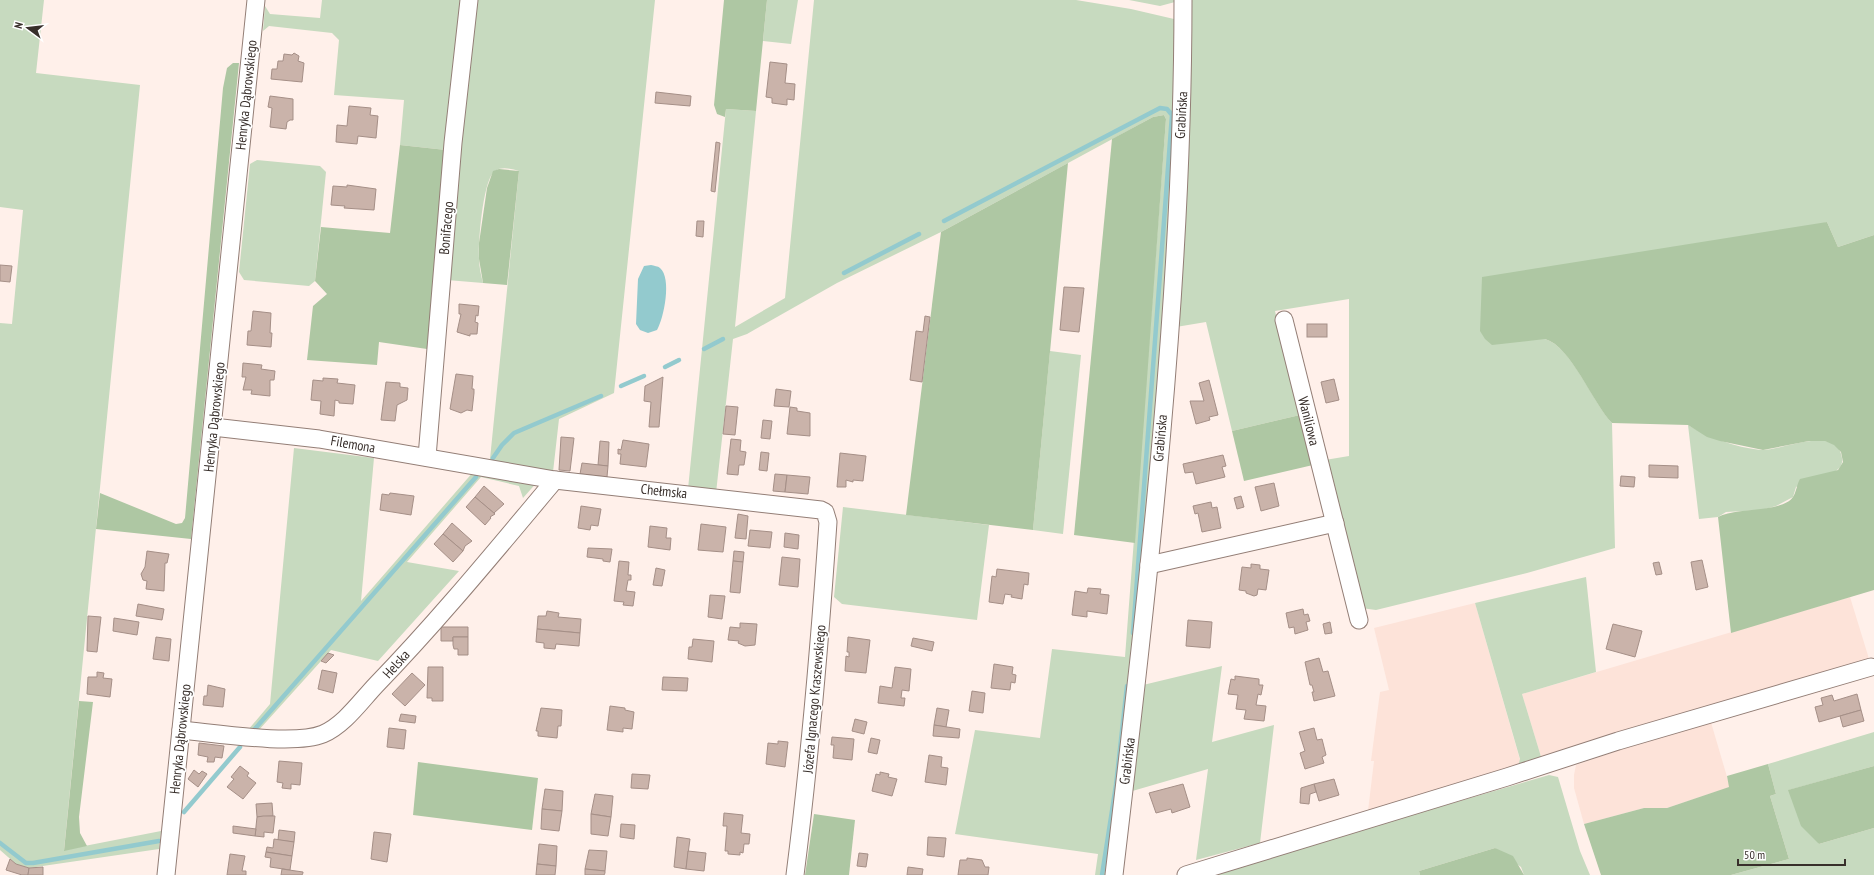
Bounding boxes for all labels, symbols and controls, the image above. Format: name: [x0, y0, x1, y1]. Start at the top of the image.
north arrow: [8, 8, 48, 48]
text: N: [11, 21, 26, 30]
street label: Henryka Dąbrowskiego: [231, 39, 261, 151]
street label: Grabińska: [1171, 91, 1191, 139]
street label: Bonifacego: [435, 201, 457, 255]
street label: Henryka Dąbrowskiego: [199, 361, 229, 473]
street label: Waniliowa: [1294, 395, 1324, 447]
street label: Grabińska: [1149, 414, 1171, 462]
street label: Filemona: [329, 431, 377, 457]
street label: Chełmska: [640, 480, 688, 502]
street label: Józefa Ignacego Kraszewskiego: [798, 624, 829, 775]
street label: Helska: [379, 646, 413, 682]
street label: Henryka Dąbrowskiego: [165, 683, 195, 795]
street label: Grabińska: [1115, 736, 1139, 786]
scale bar: [1738, 841, 1845, 867]
text: 50 m: [1744, 847, 1765, 862]

